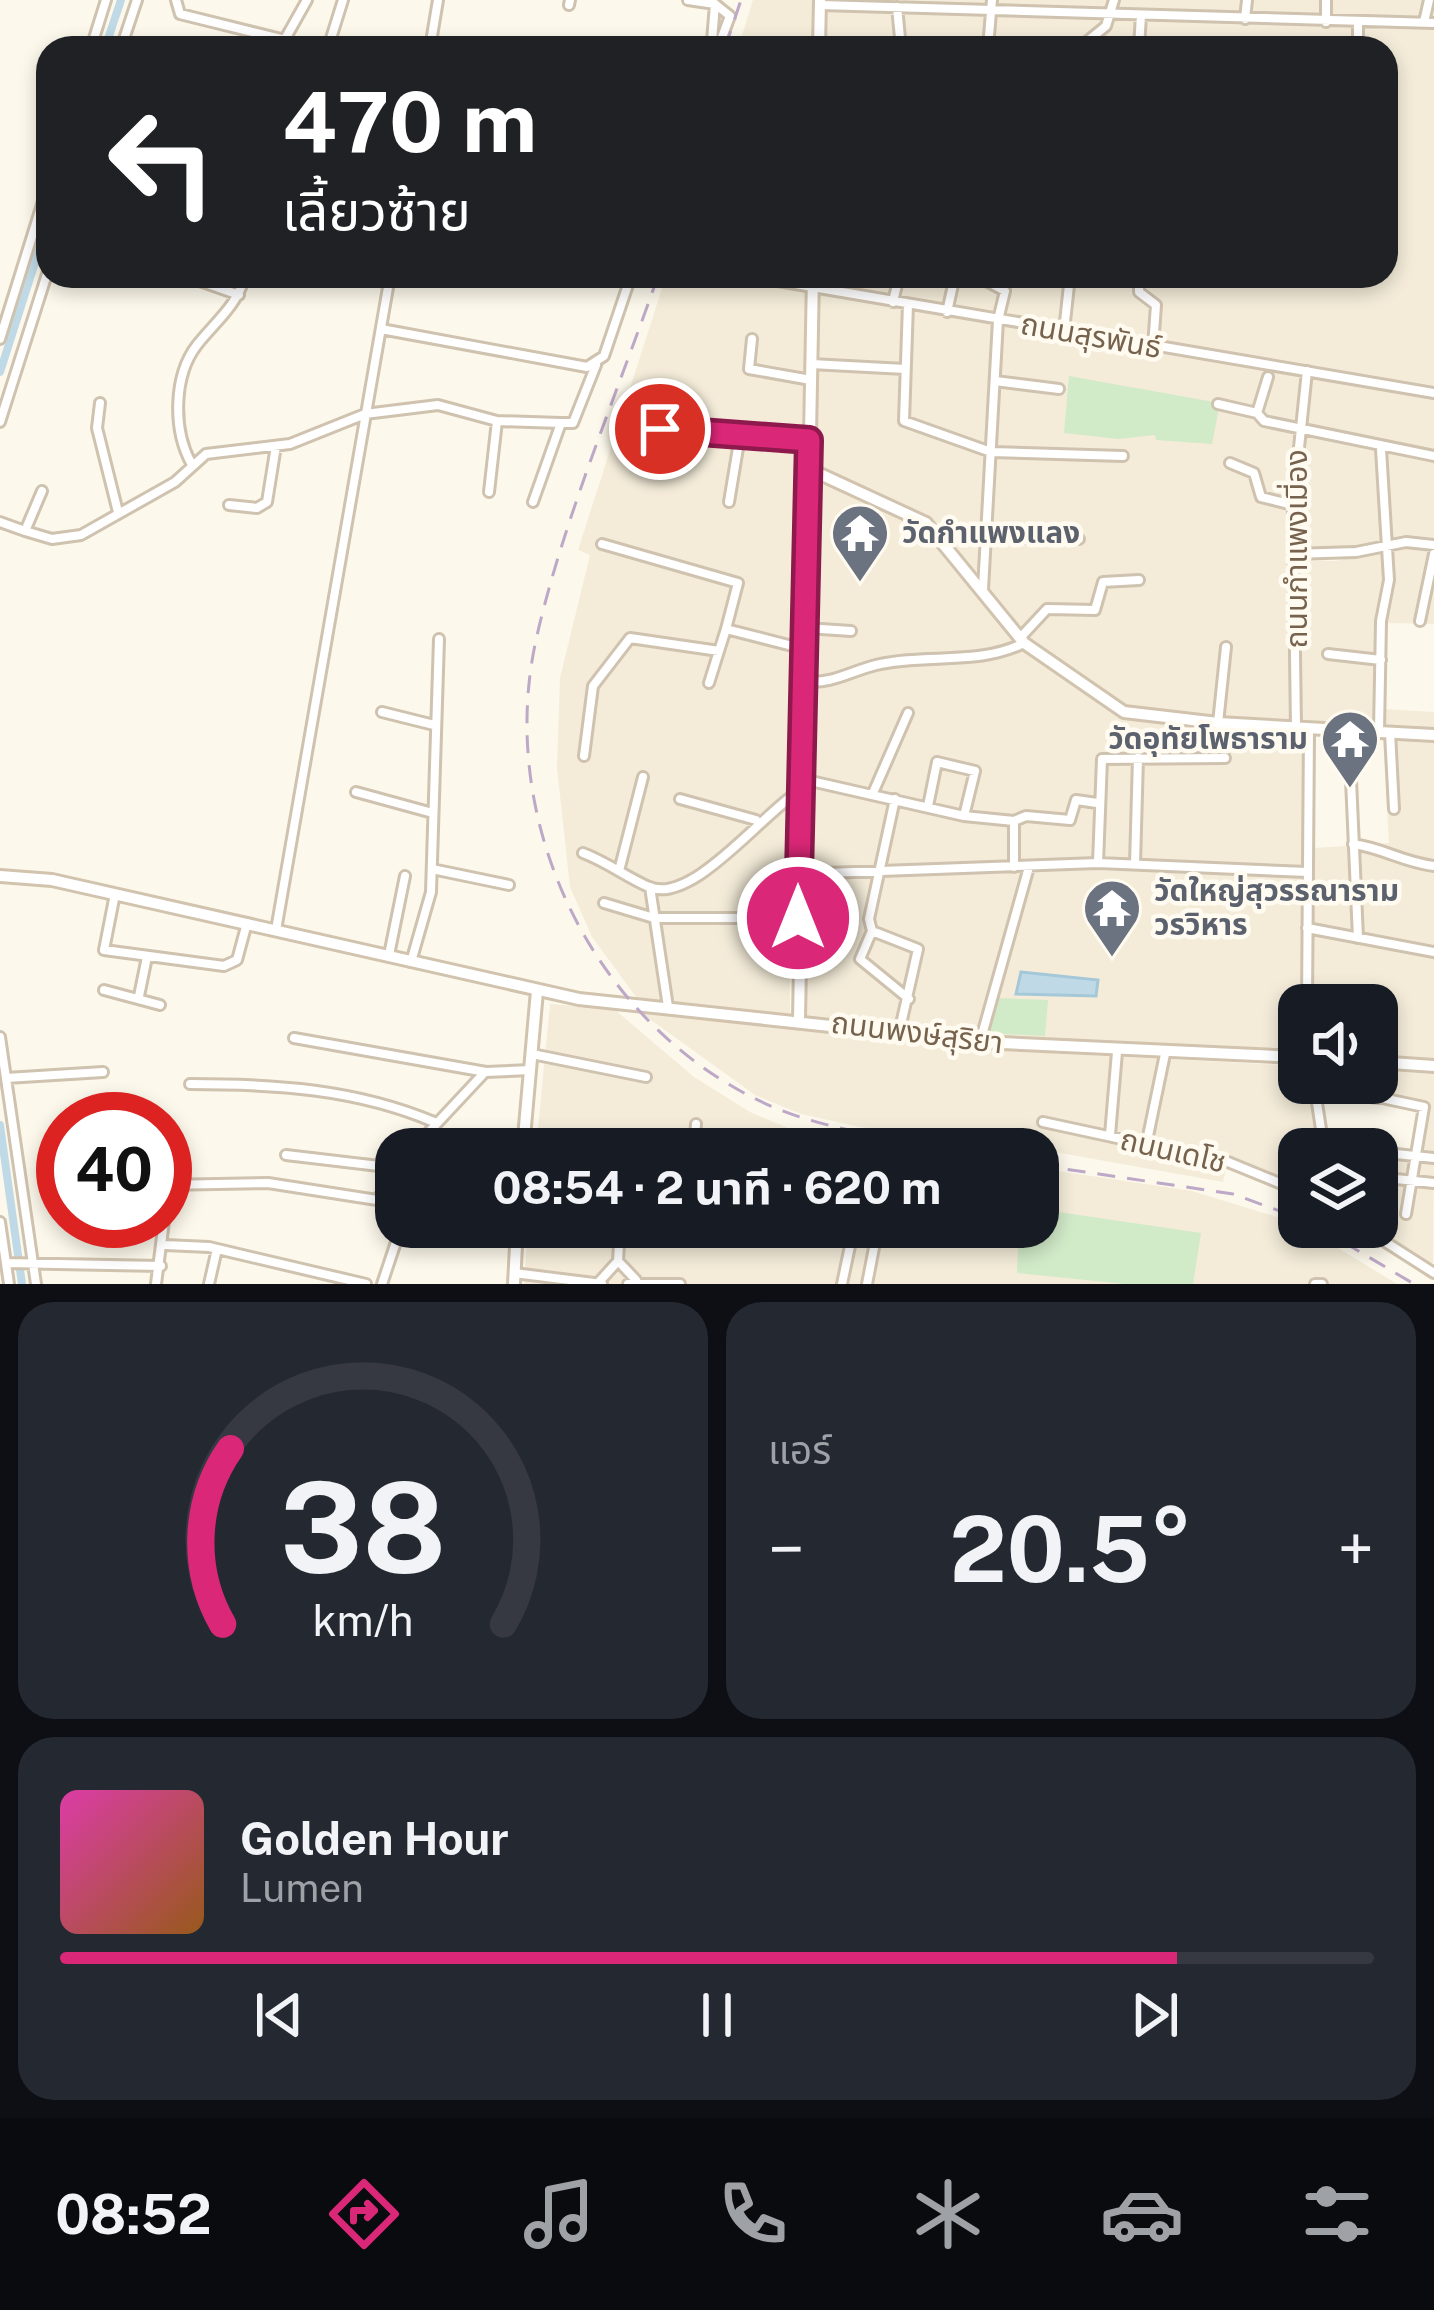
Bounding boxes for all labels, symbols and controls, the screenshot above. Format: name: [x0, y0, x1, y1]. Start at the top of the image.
text: 470 m: [282, 72, 537, 171]
icon: left: [84, 84, 240, 240]
text: เลี้ยวซ้าย: [282, 179, 471, 242]
street label: ถนนสุรพันธ์: [1018, 305, 1165, 366]
pin: [609, 378, 711, 480]
icon: arrive: [627, 396, 693, 462]
street label: ถนนกำแพงเมี่อง: [1276, 449, 1314, 649]
temple icon: วัดกำแพงแลง: [829, 502, 891, 584]
place label: วัดกำแพงแลง: [902, 514, 1080, 550]
temple icon: วัดอุทัยโพธาราม: [1319, 708, 1381, 790]
place label: วัดอุทัยโพธาราม: [1108, 720, 1308, 757]
position arrow: [735, 855, 861, 981]
place label: วัดใหญ่สุวรรณาราม วรวิหาร: [1154, 872, 1399, 942]
temple icon: วัดใหญ่สุวรรณาราม วรวิหาร: [1081, 877, 1143, 959]
map controls: [1278, 984, 1398, 1248]
button: sound: [1278, 984, 1398, 1104]
street label: ถนนพงษ์สุริยา: [829, 1004, 1005, 1061]
speed limit sign: 40: [36, 1092, 192, 1248]
street label: ถนนเดโช: [1117, 1120, 1230, 1180]
button: layers: [1278, 1128, 1398, 1248]
text: 08:54 · 2 นาที · 620 m: [493, 1161, 941, 1214]
text: แอร์: [768, 1427, 831, 1473]
text: 38: [280, 1454, 446, 1601]
text: 20.5°: [950, 1496, 1192, 1602]
text: −: [768, 1510, 805, 1588]
text: +: [1337, 1510, 1374, 1588]
text: km/h: [313, 1594, 413, 1645]
text: Golden Hour: [240, 1812, 509, 1865]
text: Lumen: [240, 1865, 364, 1911]
icon: previous: [246, 1982, 312, 2048]
icon: pause: [684, 1982, 750, 2048]
icon: next: [1122, 1982, 1188, 2048]
icon: directions: [322, 2172, 406, 2256]
icon: music: [517, 2172, 601, 2256]
icon: phone: [711, 2172, 795, 2256]
icon: climate: [906, 2172, 990, 2256]
icon: car: [1100, 2172, 1184, 2256]
icon: filters: [1295, 2172, 1379, 2256]
text: 08:52: [55, 2183, 211, 2246]

